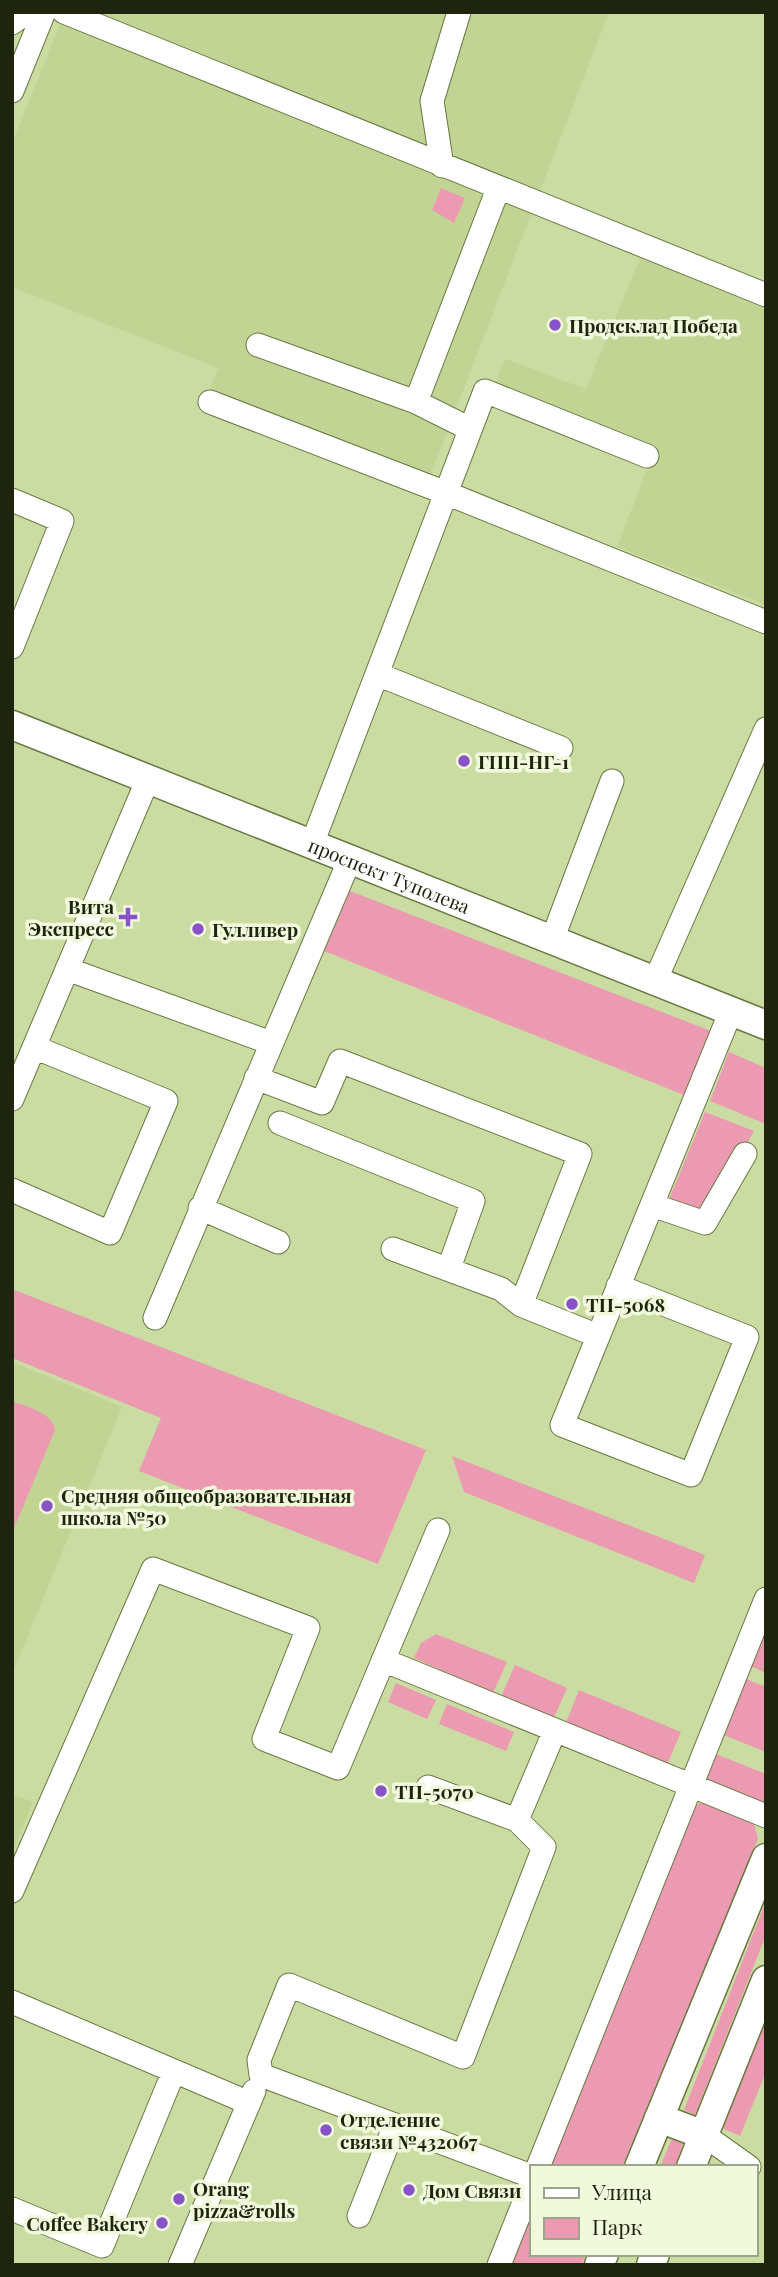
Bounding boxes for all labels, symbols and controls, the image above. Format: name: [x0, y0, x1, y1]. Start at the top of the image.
place label: Продсклад Победа: [569, 312, 738, 338]
marker: Продсклад Победа: [547, 317, 563, 333]
place label: ГПП-НГ-1: [478, 748, 569, 774]
marker: ГПП-НГ-1: [456, 753, 472, 769]
street label: проспект Туполева: [305, 831, 474, 919]
place label: Вита Экспресс: [28, 893, 114, 941]
marker: Вита Экспресс: [120, 909, 136, 925]
place label: Гулливер: [212, 916, 298, 942]
marker: Гулливер: [190, 921, 206, 937]
place label: ТП-5068: [586, 1291, 665, 1317]
marker: ТП-5068: [564, 1296, 580, 1312]
place label: Средняя общеобразовательная школа №50: [61, 1482, 352, 1530]
marker: Средняя общеобразовательная школа №50: [39, 1498, 55, 1514]
place label: ТП-5070: [395, 1778, 474, 1804]
marker: ТП-5070: [373, 1783, 389, 1799]
place label: Отделение связи №432067: [340, 2106, 478, 2154]
marker: Отделение связи №432067: [318, 2122, 334, 2138]
legend: [530, 2165, 757, 2256]
place label: Orang pizza&rolls: [193, 2175, 295, 2223]
place label: Дом Связи: [423, 2177, 521, 2203]
text: Улица: [591, 2177, 653, 2205]
marker: Дом Связи: [401, 2182, 417, 2198]
marker: Orang pizza&rolls: [171, 2191, 187, 2207]
place label: Coffee Bakery: [26, 2210, 148, 2236]
text: Парк: [592, 2212, 642, 2240]
marker: Coffee Bakery: [154, 2215, 170, 2231]

